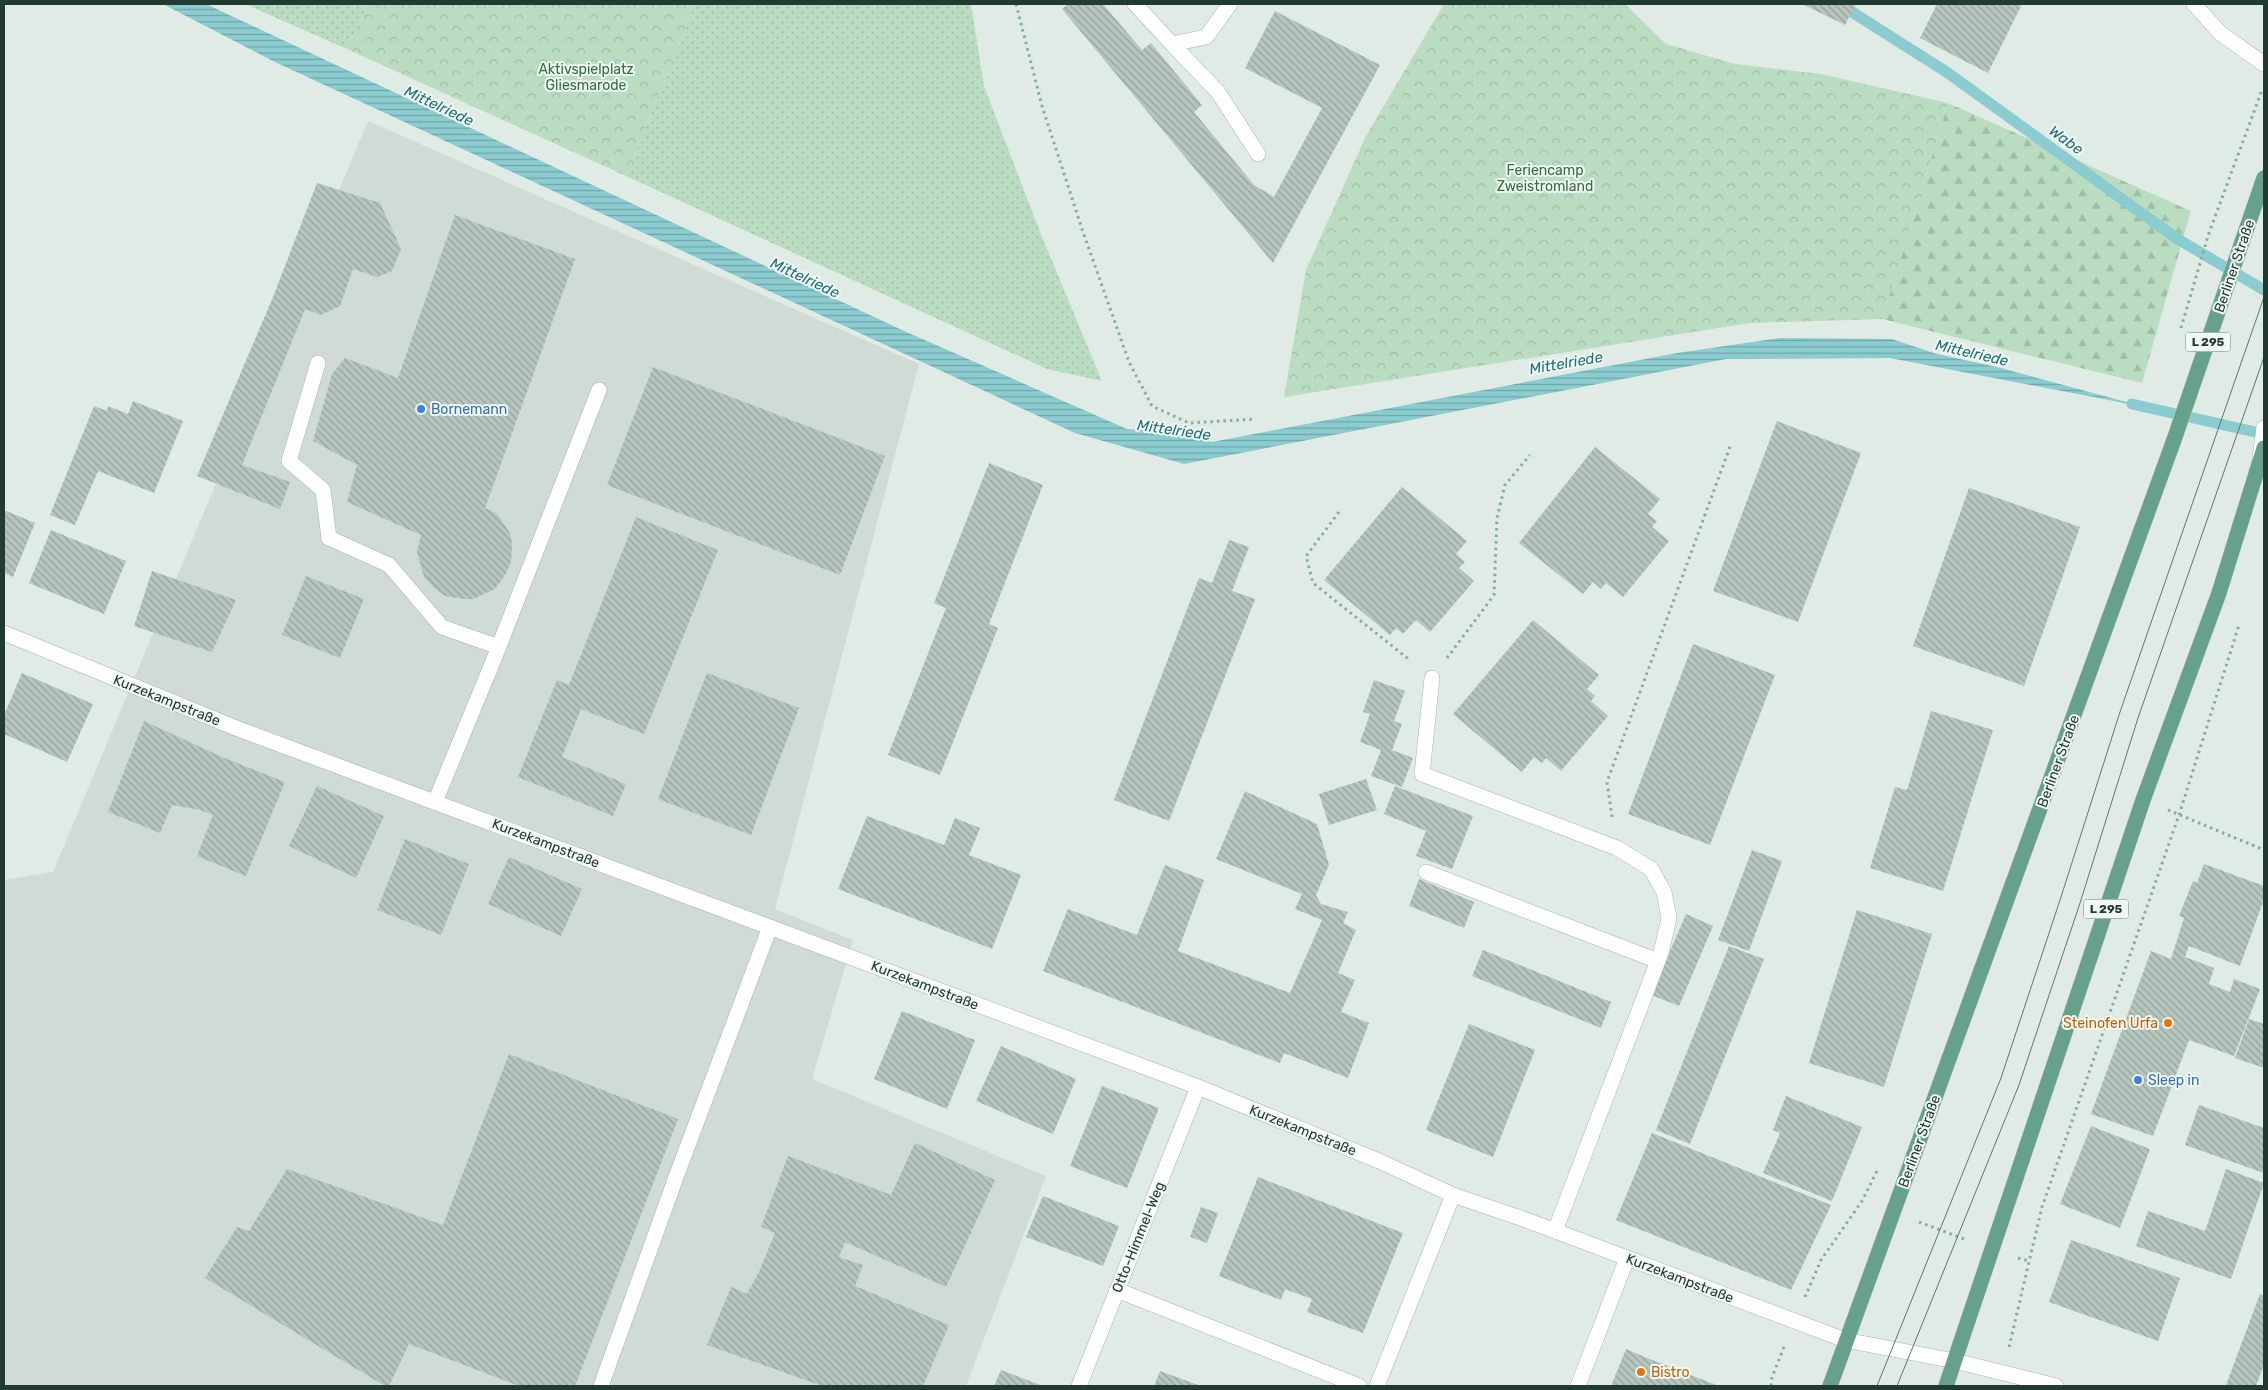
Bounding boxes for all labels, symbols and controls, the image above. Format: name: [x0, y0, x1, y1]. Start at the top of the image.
park label: Aktivspielplatz Gliesmarode: [538, 61, 634, 94]
water label: Mittelriede: [402, 82, 477, 130]
water label: Wabe: [2045, 122, 2087, 159]
park label: Feriencamp Zweistromland: [1497, 162, 1593, 195]
street label: Berliner Straße: [2211, 217, 2258, 315]
water label: Mittelriede: [768, 254, 843, 302]
road number: L 295: [2186, 332, 2230, 352]
water label: Mittelriede: [1934, 336, 2011, 370]
water label: Mittelriede: [1528, 348, 1605, 378]
place label: Bornemann: [431, 401, 507, 418]
marker: Bornemann: [415, 403, 427, 415]
water label: Mittelriede: [1136, 416, 1213, 444]
street label: Kurzekampstraße: [111, 671, 223, 730]
street label: Berliner Straße: [2034, 712, 2083, 810]
street label: Kurzekampstraße: [490, 815, 602, 872]
road number: L 295: [2084, 900, 2128, 919]
street label: Kurzekampstraße: [869, 957, 981, 1014]
place label: Steinofen Urfa: [2063, 1015, 2158, 1032]
marker: Steinofen Urfa: [2162, 1017, 2174, 1029]
place label: Sleep in: [2148, 1072, 2199, 1089]
marker: Sleep in: [2132, 1074, 2144, 1086]
street label: Berliner Straße: [1895, 1092, 1944, 1190]
street label: Kurzekampstraße: [1247, 1101, 1359, 1160]
street label: Otto-Himmel-Weg: [1108, 1179, 1168, 1295]
street label: Kurzekampstraße: [1624, 1250, 1736, 1307]
place label: Bistro: [1651, 1364, 1690, 1381]
marker: Bistro: [1635, 1366, 1647, 1378]

